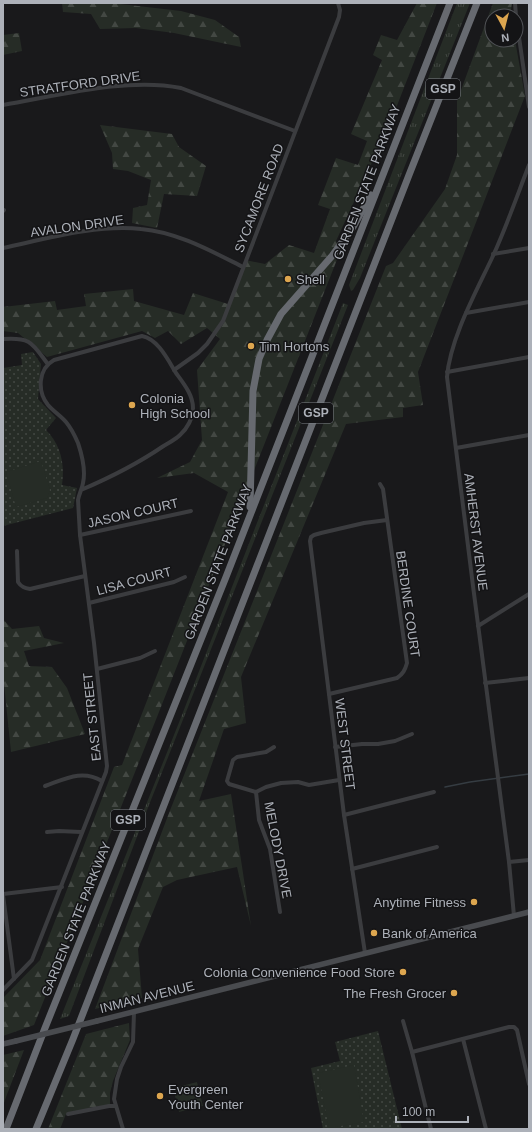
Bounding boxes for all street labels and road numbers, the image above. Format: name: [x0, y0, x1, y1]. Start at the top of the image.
street label: STRATFORD DRIVE: [19, 68, 142, 100]
road number: GSP: [426, 79, 460, 99]
street label: GARDEN STATE PARKWAY: [330, 102, 404, 262]
street label: SYCAMORE ROAD: [231, 141, 287, 255]
street label: AVALON DRIVE: [29, 212, 125, 240]
road number: GSP: [299, 403, 333, 423]
street label: AMHERST AVENUE: [461, 472, 491, 592]
street label: GARDEN STATE PARKWAY: [181, 482, 255, 642]
street label: JASON COURT: [86, 495, 180, 531]
street label: BERDINE COURT: [393, 550, 423, 658]
street label: LISA COURT: [95, 564, 173, 598]
street label: EAST STREET: [80, 672, 104, 762]
street label: WEST STREET: [332, 697, 358, 791]
street label: MELODY DRIVE: [261, 800, 295, 900]
road number: GSP: [111, 810, 145, 830]
street label: GARDEN STATE PARKWAY: [38, 839, 114, 998]
street label: INMAN AVENUE: [98, 978, 196, 1016]

